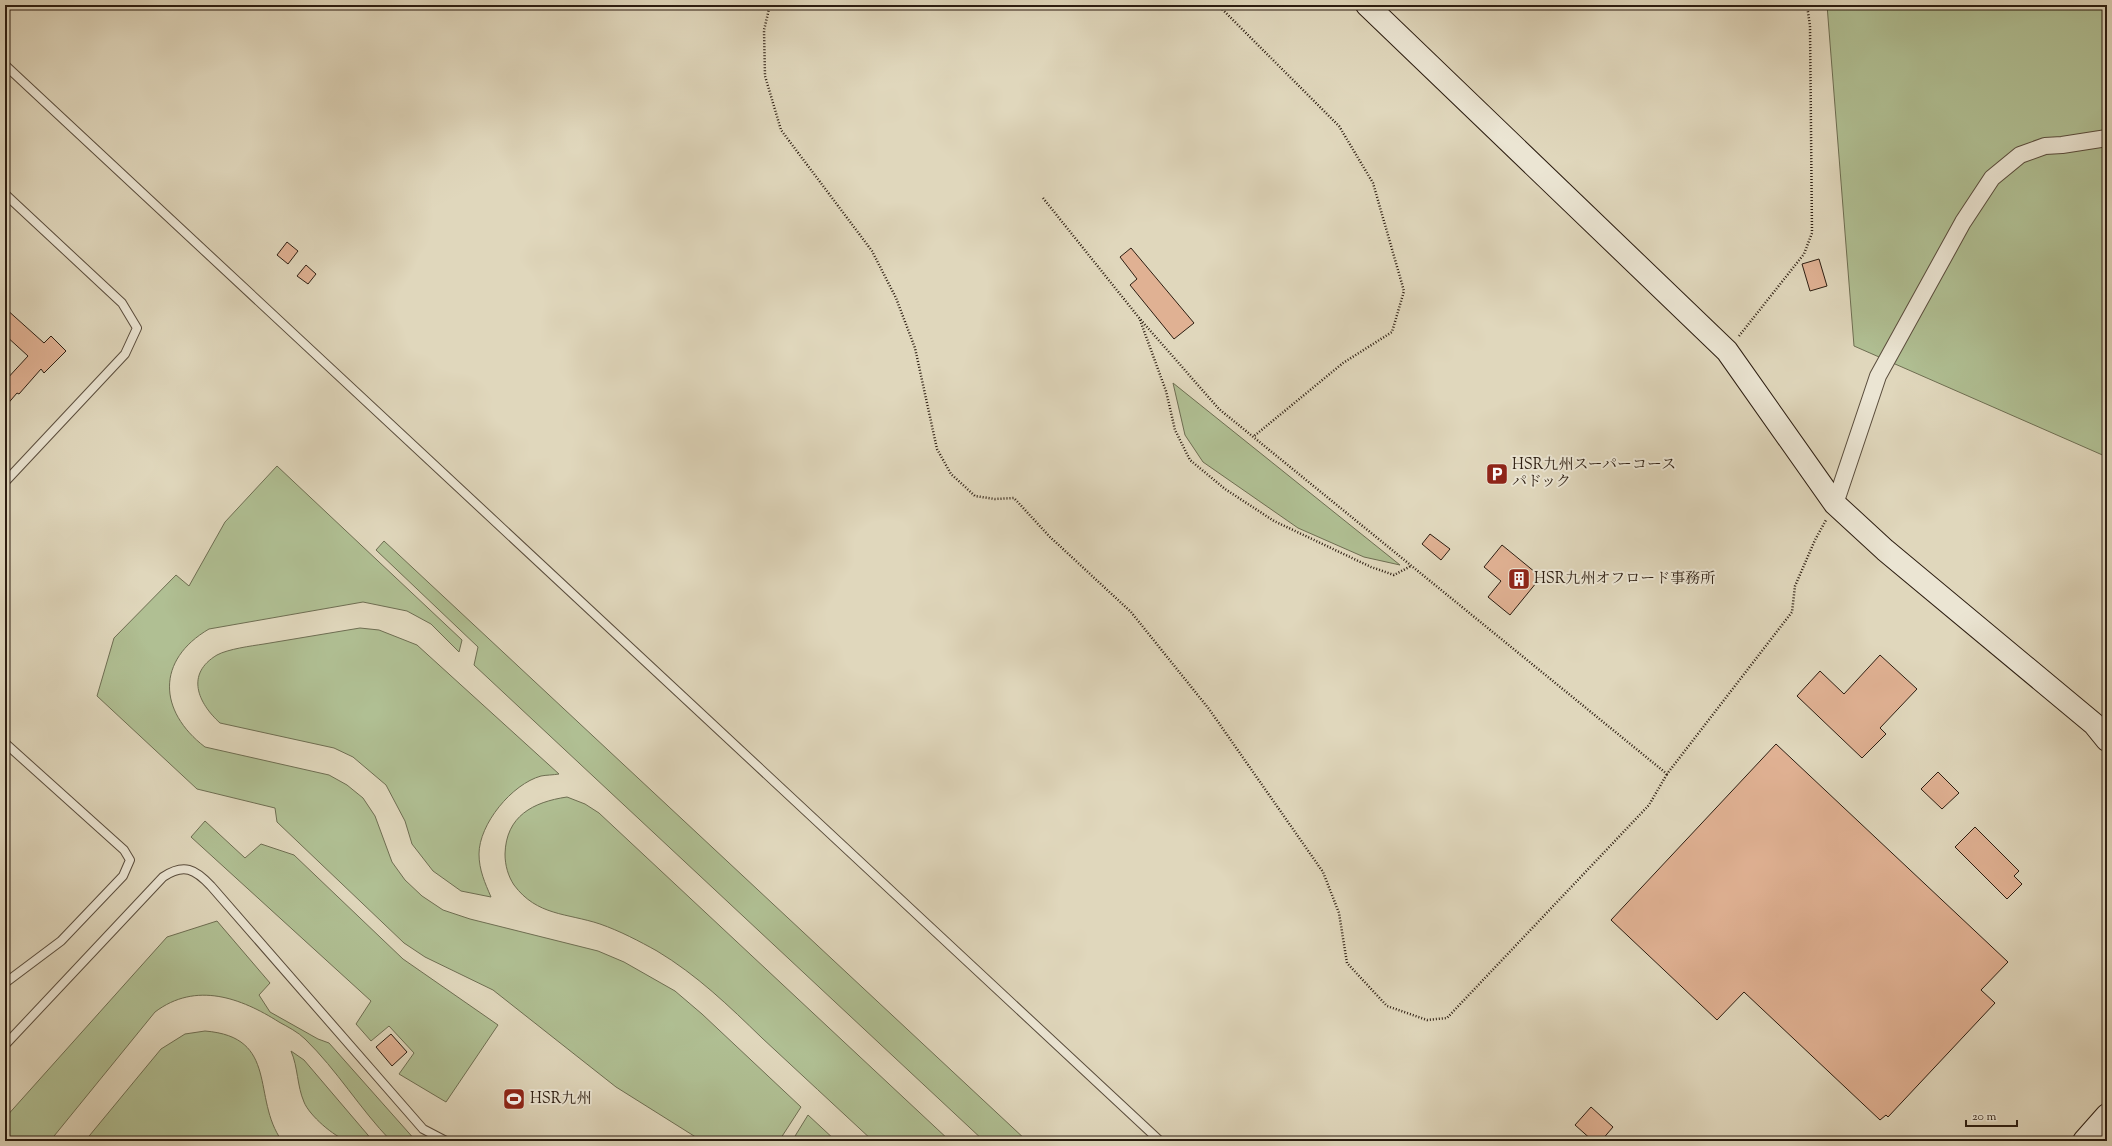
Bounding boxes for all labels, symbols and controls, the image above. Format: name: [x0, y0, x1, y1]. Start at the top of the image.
place label: HSR九州スーパーコース パドック: [1512, 455, 1676, 493]
parking icon: HSR九州スーパーコース パドック: [1484, 461, 1510, 487]
building icon: HSR九州オフロード事務所: [1506, 566, 1532, 592]
place label: HSR九州オフロード事務所: [1534, 569, 1715, 590]
sports icon: HSR九州: [501, 1086, 527, 1112]
place label: HSR九州: [530, 1089, 592, 1110]
scale bar: [1966, 1102, 2017, 1128]
text: 20 m: [1972, 1108, 1997, 1126]

